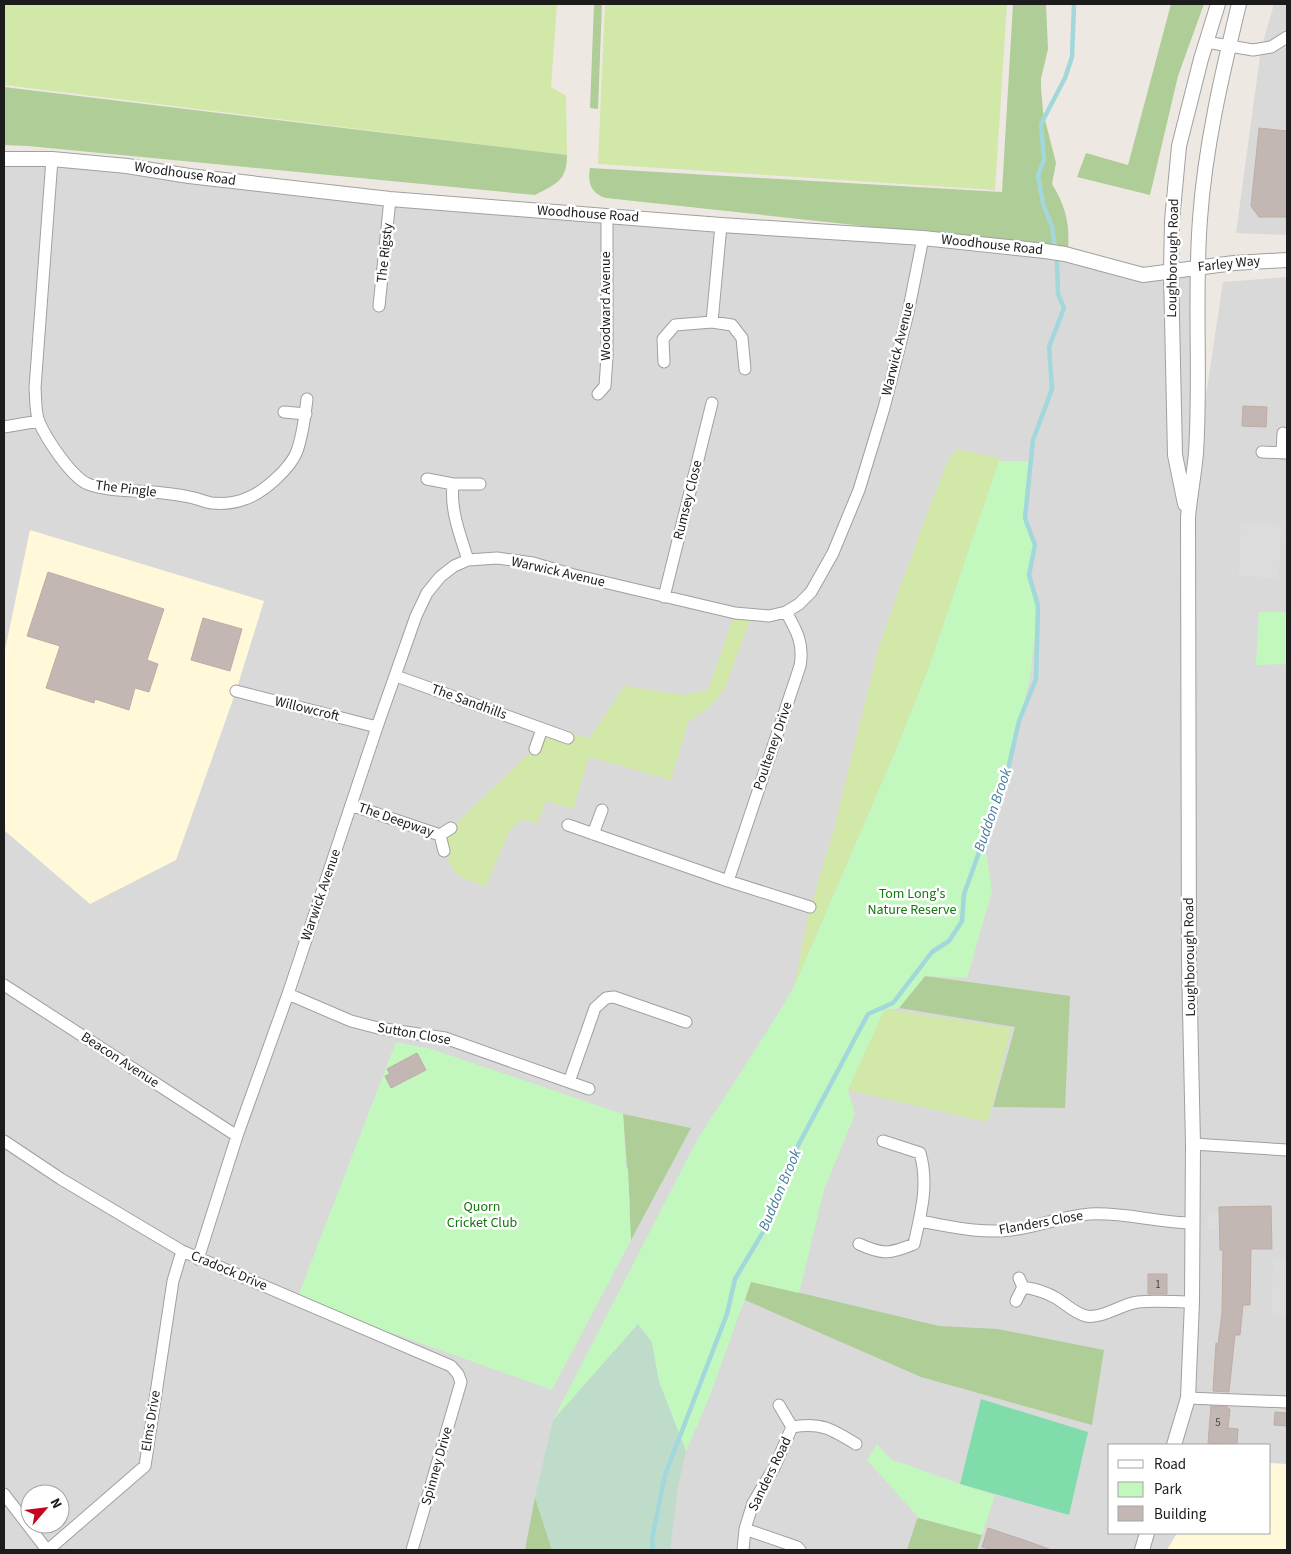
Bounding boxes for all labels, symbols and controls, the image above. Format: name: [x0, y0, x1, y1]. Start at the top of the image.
street label: Woodhouse Road: [133, 157, 237, 191]
street label: Loughborough Road: [1162, 198, 1184, 318]
street label: Woodhouse Road: [536, 200, 640, 228]
street label: The Rigsty: [372, 222, 398, 284]
street label: Woodhouse Road: [940, 230, 1044, 260]
street label: Woodward Avenue: [596, 251, 616, 361]
street label: Farley Way: [1197, 251, 1262, 277]
street label: Warwick Avenue: [877, 300, 919, 398]
street label: Rumsey Close: [668, 458, 708, 542]
street label: The Pingle: [94, 475, 158, 503]
street label: Warwick Avenue: [509, 551, 607, 593]
street label: The Sandhills: [429, 679, 510, 725]
street label: Willowcroft: [273, 691, 342, 727]
street label: Poulteney Drive: [749, 699, 797, 793]
water label: Buddon Brook: [969, 765, 1017, 855]
street label: The Deepway: [356, 798, 437, 842]
street label: Warwick Avenue: [296, 846, 346, 944]
park label: Tom Long's Nature Reserve: [868, 884, 957, 920]
street label: Loughborough Road: [1179, 897, 1201, 1017]
street label: Sutton Close: [376, 1018, 452, 1050]
street label: Beacon Avenue: [77, 1027, 163, 1093]
water label: Buddon Brook: [753, 1145, 807, 1234]
park label: Quorn Cricket Club: [447, 1197, 518, 1233]
street label: Flanders Close: [997, 1206, 1085, 1240]
street label: Cradock Drive: [188, 1246, 270, 1296]
house number: 1: [1155, 1277, 1161, 1292]
street label: Elms Drive: [136, 1389, 166, 1453]
house number: 5: [1215, 1415, 1221, 1430]
street label: Spinney Drive: [416, 1424, 458, 1508]
street label: Sanders Road: [743, 1433, 797, 1515]
legend: [1108, 1444, 1271, 1534]
text: Road: [1154, 1454, 1186, 1475]
text: Park: [1154, 1479, 1183, 1500]
north arrow: [20, 1484, 70, 1534]
text: N: [45, 1495, 67, 1512]
text: Building: [1154, 1504, 1207, 1525]

